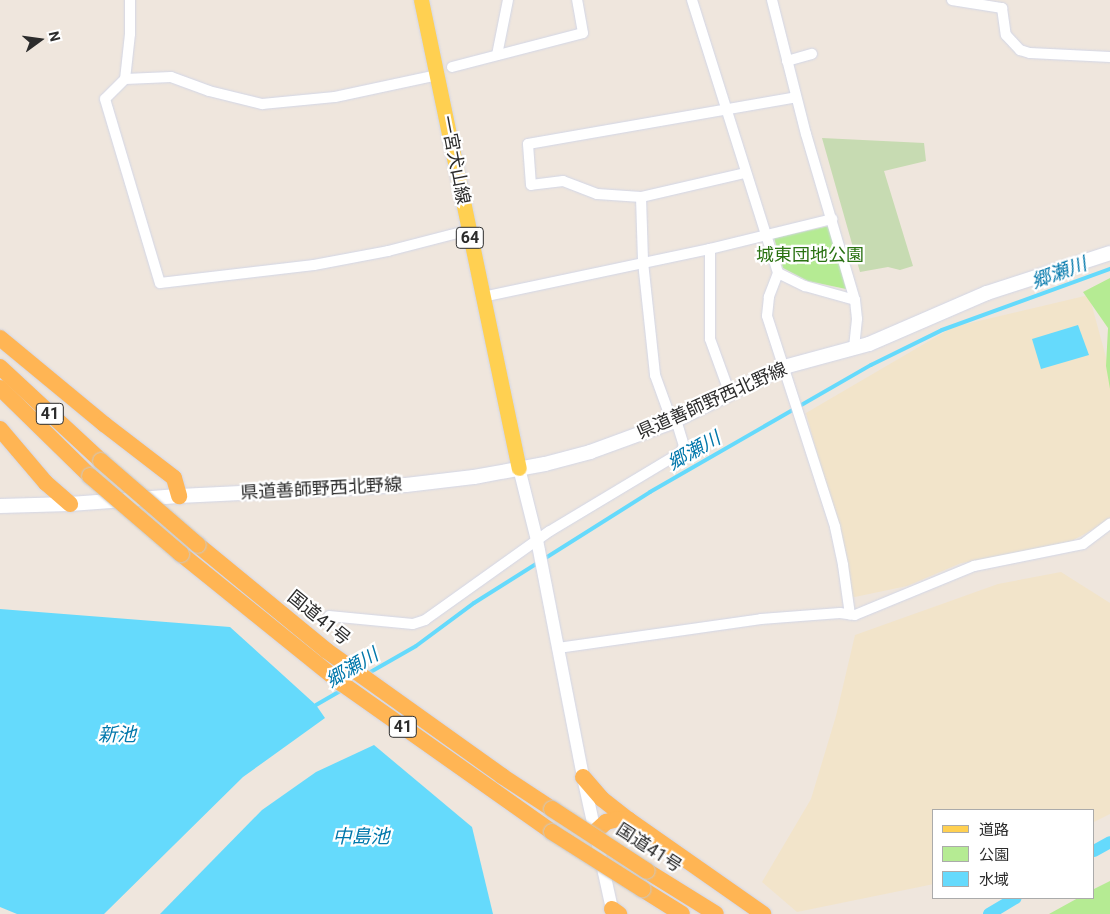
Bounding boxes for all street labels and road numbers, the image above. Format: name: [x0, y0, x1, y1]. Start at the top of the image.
street label: 一宮犬山線: [436, 114, 474, 206]
road number: 64: [455, 224, 485, 252]
street label: 県道善師野西北野線: [634, 358, 790, 444]
road number: 41: [35, 400, 65, 428]
street label: 県道善師野西北野線: [240, 474, 402, 504]
street label: 国道41号: [283, 586, 355, 650]
road number: 41: [388, 714, 418, 740]
street label: 国道41号: [612, 819, 686, 877]

